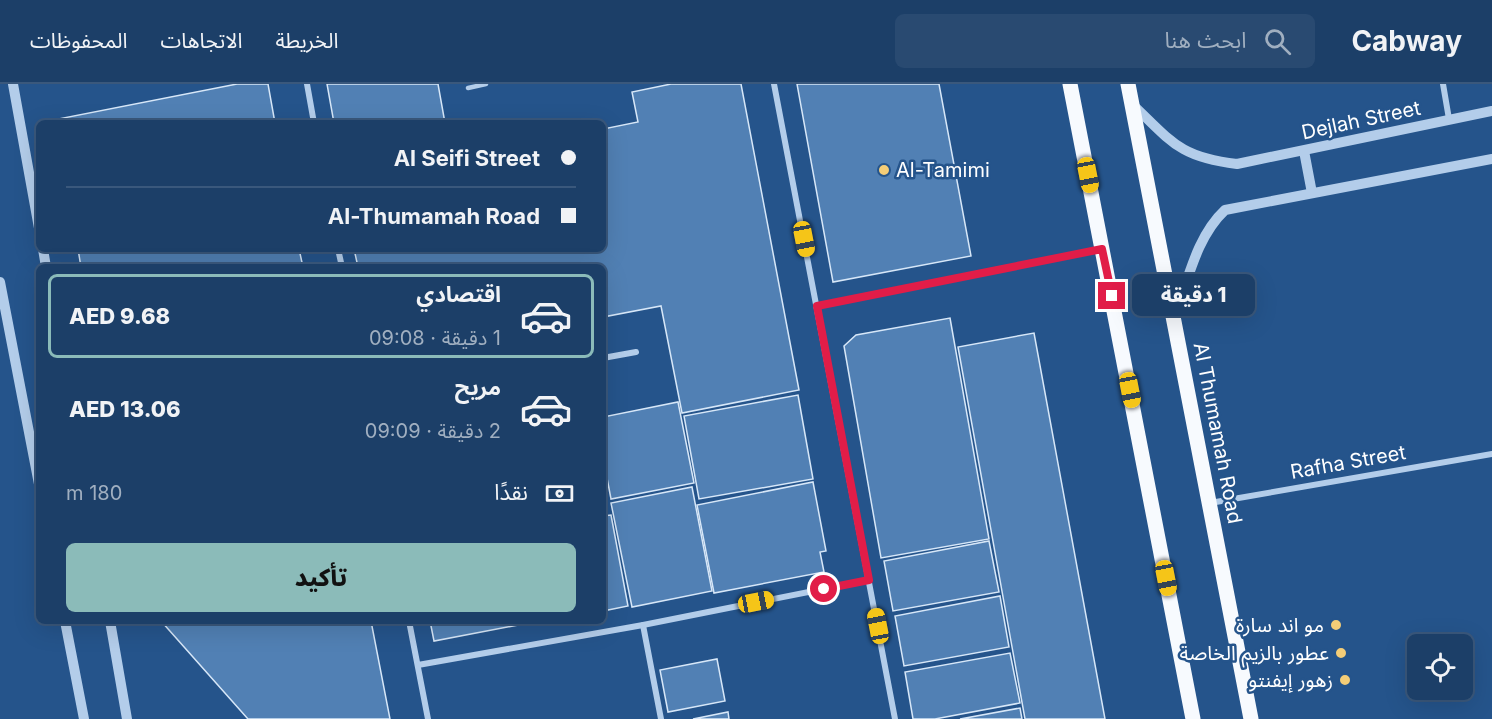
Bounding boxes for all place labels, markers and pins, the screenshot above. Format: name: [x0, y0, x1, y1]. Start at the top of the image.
place label: Al-Tamimi: [896, 158, 990, 182]
marker: Al-Tamimi: [877, 163, 891, 177]
place label: مو اند سارة: [1236, 613, 1324, 637]
marker: مو اند سارة: [1329, 618, 1343, 632]
place label: عطور بالزيم الخاصة: [1179, 641, 1329, 668]
marker: عطور بالزيم الخاصة: [1334, 646, 1348, 660]
place label: زهور إيفنتو: [1248, 668, 1333, 693]
marker: زهور إيفنتو: [1338, 673, 1352, 687]

